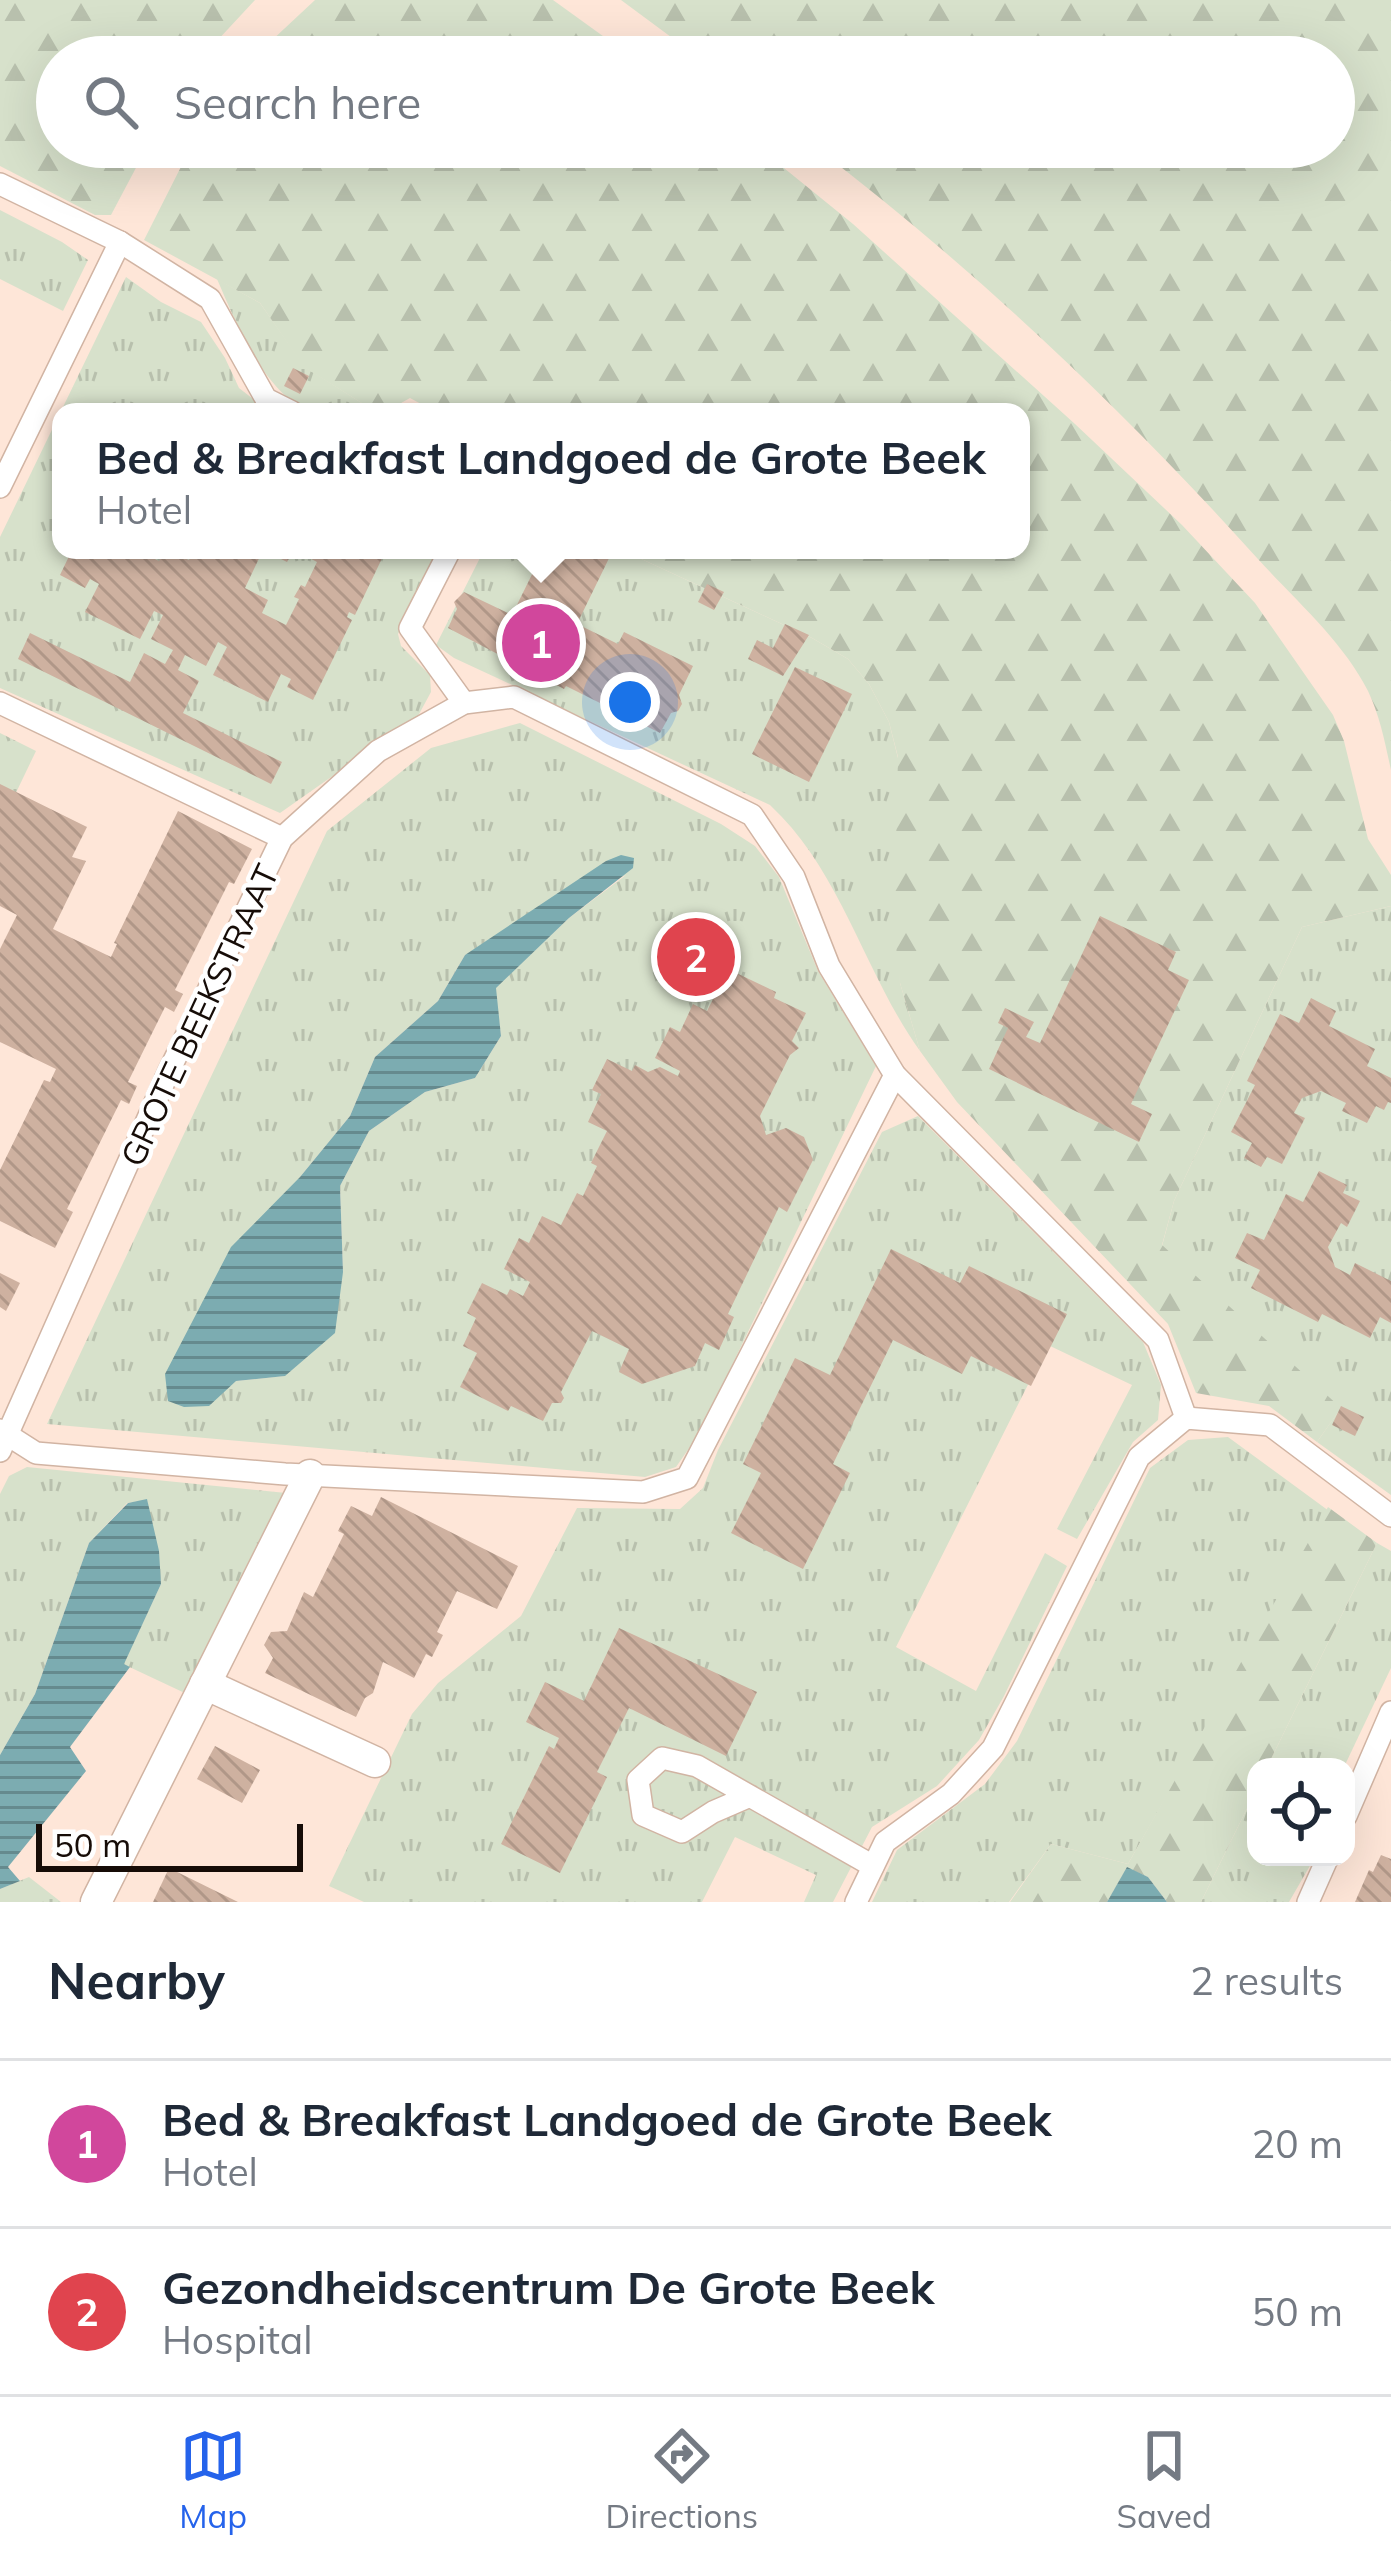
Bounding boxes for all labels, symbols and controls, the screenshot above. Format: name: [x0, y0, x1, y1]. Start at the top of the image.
search box: [36, 36, 1355, 168]
icon: search: [78, 69, 144, 135]
text: Search here: [174, 74, 421, 130]
popup: [52, 403, 1030, 559]
text: Bed & Breakfast Landgoed de Grote Beek: [96, 429, 986, 485]
text: Hotel: [96, 485, 192, 534]
pin: 1: [502, 598, 580, 688]
your location: [600, 672, 660, 732]
street label: GROTE BEEKSTRAAT: [111, 857, 287, 1172]
pin: 2: [657, 912, 735, 1002]
map controls: [1247, 1758, 1355, 1866]
button: locate: [1247, 1758, 1355, 1866]
scale bar: [36, 1818, 303, 1871]
text: 50 m: [54, 1824, 131, 1865]
text: Nearby: [48, 1948, 225, 2012]
text: 2 results: [1190, 1956, 1343, 2005]
text: Bed & Breakfast Landgoed de Grote Beek: [162, 2091, 1052, 2147]
text: 1: [75, 2119, 99, 2168]
text: 20 m: [1252, 2119, 1343, 2168]
text: Hotel: [162, 2147, 258, 2196]
text: Gezondheidscentrum De Grote Beek: [162, 2259, 934, 2315]
text: 2: [75, 2287, 99, 2336]
text: 50 m: [1252, 2287, 1343, 2336]
text: Hospital: [162, 2315, 313, 2364]
tab: Map: [179, 2423, 247, 2536]
tab: Directions: [606, 2423, 758, 2536]
tab: Saved: [1117, 2423, 1212, 2536]

